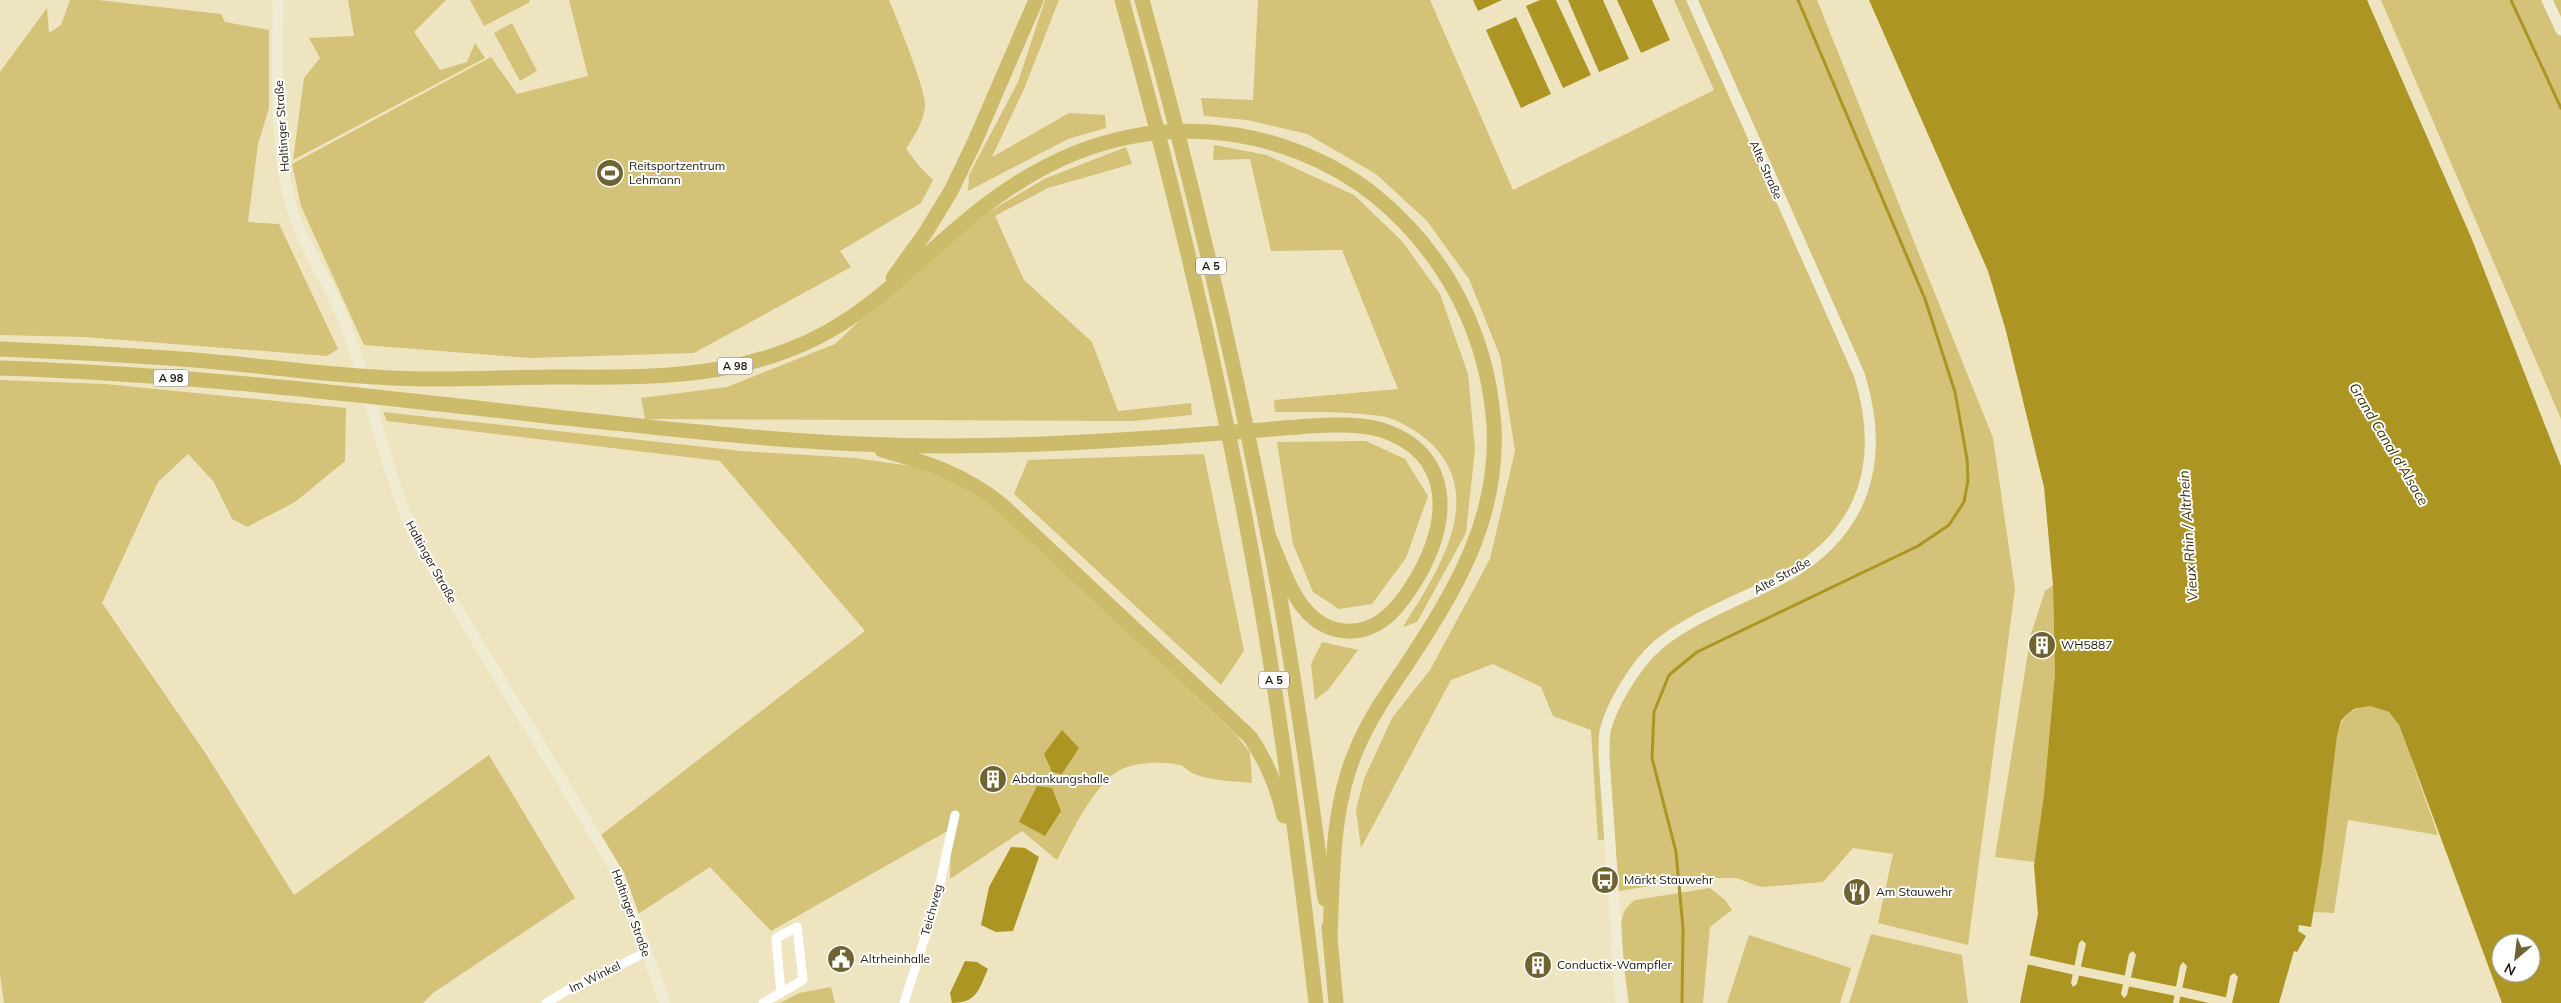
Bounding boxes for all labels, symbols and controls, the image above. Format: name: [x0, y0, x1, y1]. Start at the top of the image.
street label: Haltinger Straße: [271, 80, 292, 172]
street label: Alte Straße: [1747, 138, 1786, 202]
sports icon: Reitsportzentrum Lehmann: [595, 158, 625, 188]
place label: Reitsportzentrum Lehmann: [629, 158, 725, 187]
road number: A 5: [1196, 258, 1226, 274]
road number: A 98: [718, 358, 752, 374]
road number: A 98: [154, 369, 188, 386]
water label: Grand Canal d'Alsace: [2345, 379, 2433, 509]
water label: Vieux Rhin / Altrhein: [2174, 470, 2202, 602]
street label: Haltinger Straße: [403, 518, 460, 606]
street label: Alte Straße: [1751, 554, 1813, 597]
building icon: WH5887: [2027, 630, 2057, 660]
place label: WH5887: [2061, 637, 2112, 652]
road number: A 5: [1259, 672, 1289, 688]
building icon: Abdankungshalle: [978, 764, 1008, 794]
place label: Abdankungshalle: [1012, 771, 1109, 786]
bus stop icon: Märkt Stauwehr: [1590, 865, 1620, 895]
street label: Haltinger Straße: [609, 867, 654, 959]
place label: Märkt Stauwehr: [1624, 872, 1714, 887]
restaurant icon: Am Stauwehr: [1842, 877, 1872, 907]
street label: Teichweg: [917, 882, 946, 937]
place label: Am Stauwehr: [1876, 884, 1953, 899]
north arrow: [2491, 933, 2541, 983]
public building icon: Altrheinhalle: [826, 944, 856, 974]
building icon: Conductix-Wampfler: [1523, 950, 1553, 980]
place label: Altrheinhalle: [860, 951, 930, 966]
place label: Conductix-Wampfler: [1557, 957, 1672, 972]
street label: Im Winkel: [567, 958, 623, 995]
text: N: [2501, 959, 2519, 980]

